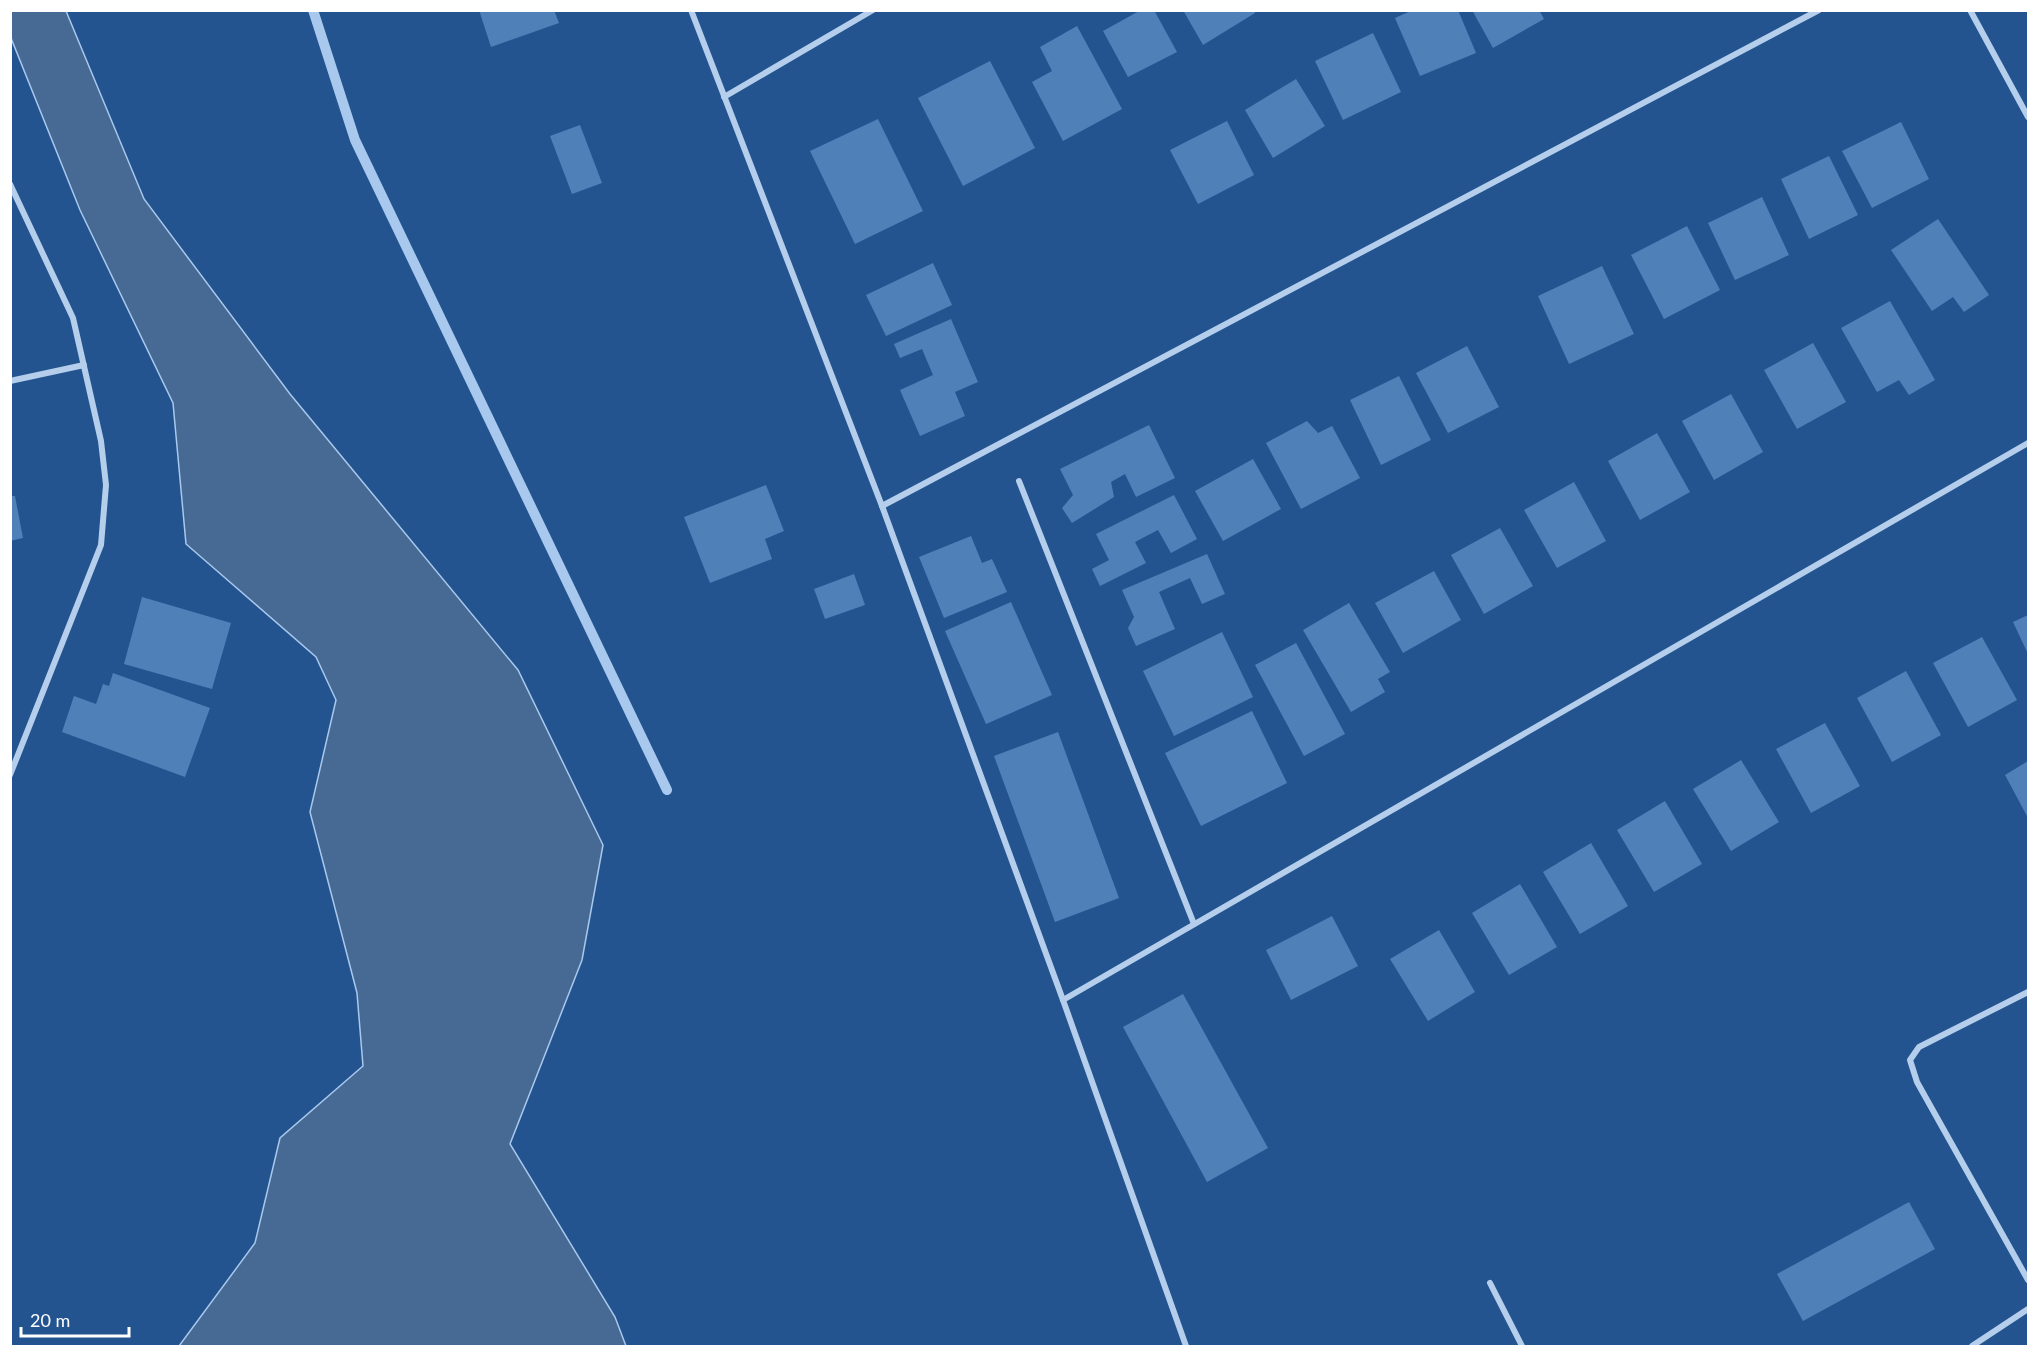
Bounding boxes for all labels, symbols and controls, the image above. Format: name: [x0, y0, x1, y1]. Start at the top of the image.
scale bar: [21, 1300, 129, 1338]
text: 20 m: [30, 1309, 70, 1331]

